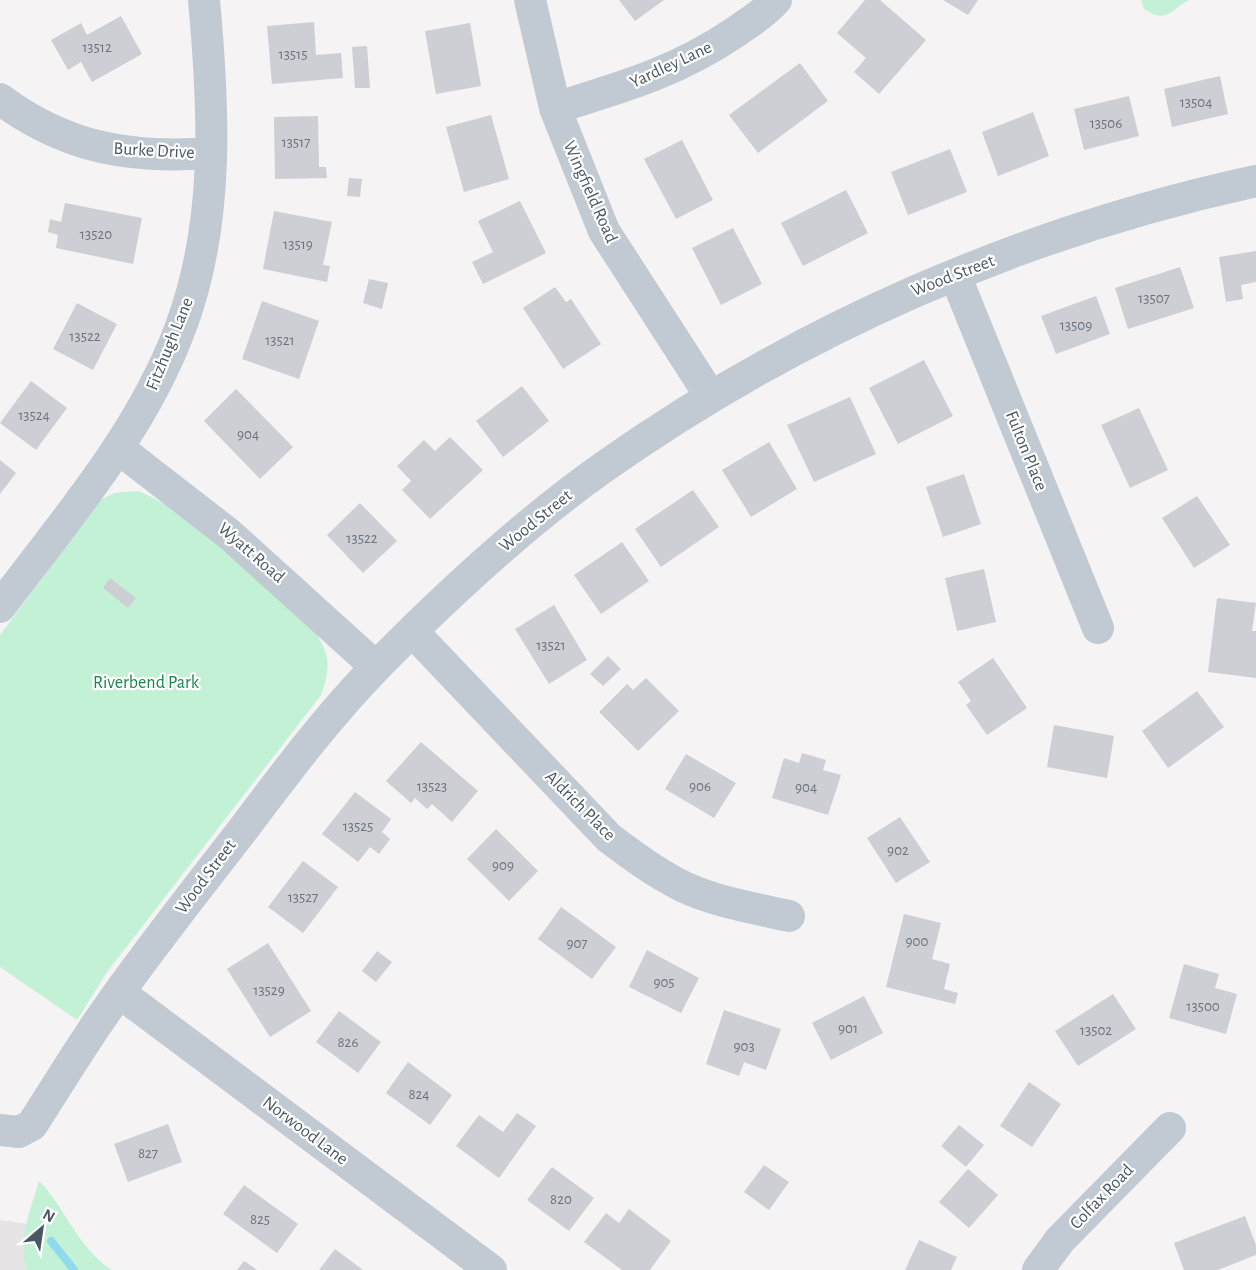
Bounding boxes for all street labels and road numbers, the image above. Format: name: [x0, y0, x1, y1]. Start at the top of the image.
street label: Yardley Lane: [627, 38, 715, 92]
street label: Wingfield Road: [560, 138, 620, 246]
street label: Burke Drive: [113, 140, 195, 162]
street label: Wood Street: [909, 252, 997, 300]
street label: Fitzhugh Lane: [143, 295, 197, 393]
street label: Fulton Place: [1002, 409, 1050, 493]
street label: Wood Street: [496, 486, 576, 556]
street label: Wyatt Road: [214, 519, 288, 587]
street label: Aldrich Place: [541, 767, 619, 845]
street label: Wood Street: [172, 836, 240, 917]
street label: Norwood Lane: [259, 1093, 351, 1169]
street label: Colfax Road: [1067, 1161, 1137, 1233]

